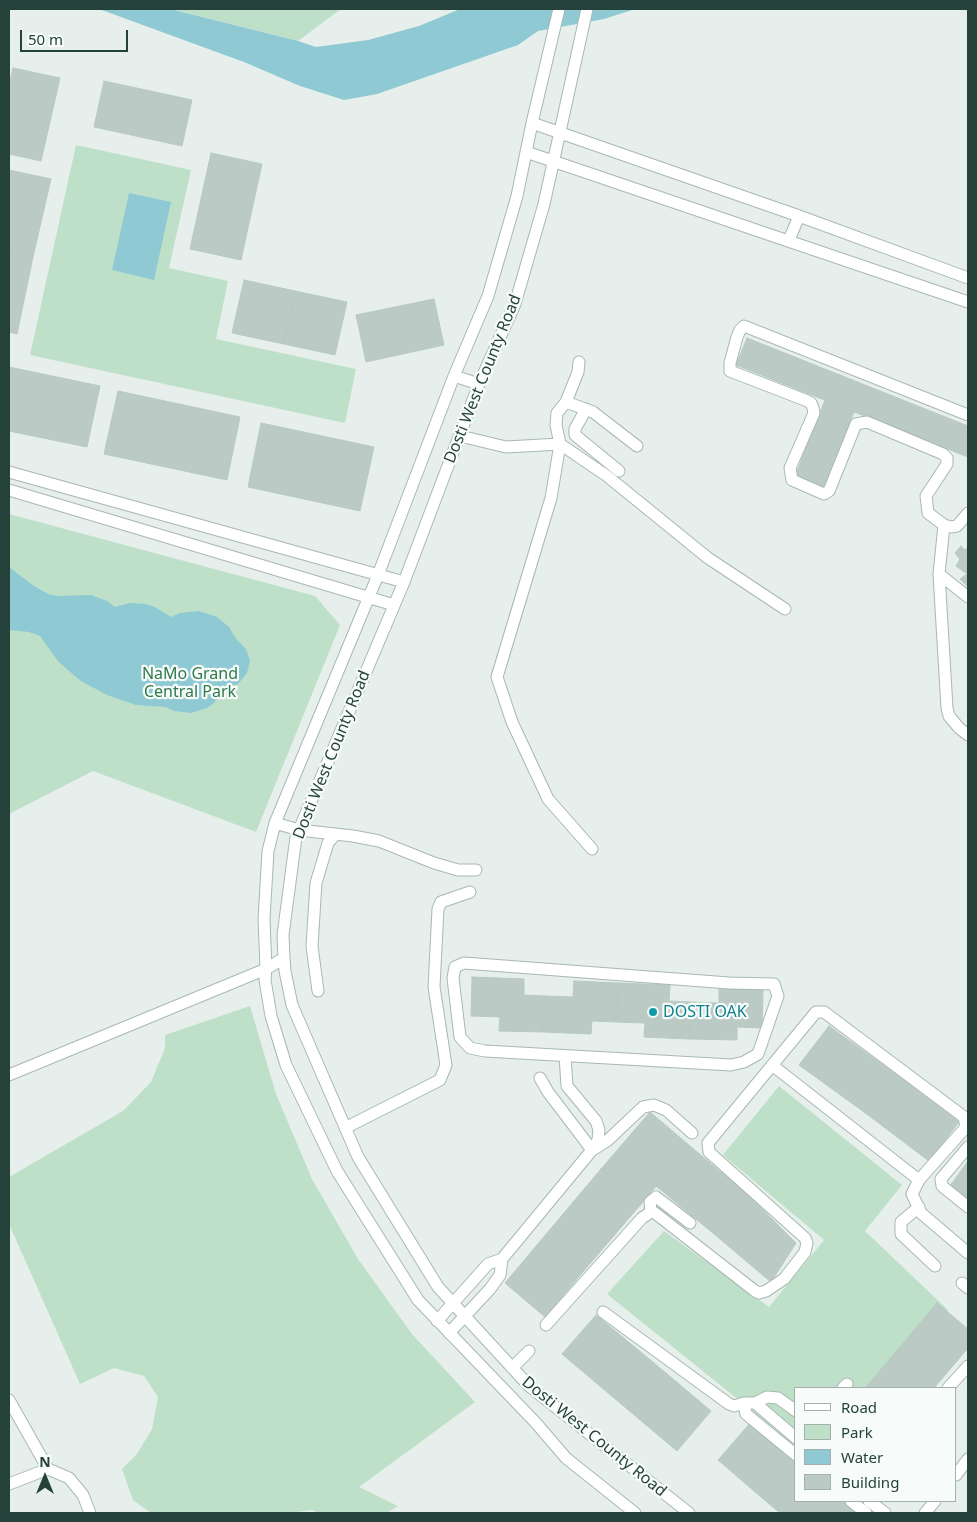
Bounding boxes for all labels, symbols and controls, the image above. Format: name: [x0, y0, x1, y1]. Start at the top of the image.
scale bar: [22, 20, 130, 52]
text: 50 m: [28, 29, 63, 49]
street label: Dosti West County Road: [440, 292, 526, 466]
park label: NaMo Grand Central Park: [142, 664, 238, 702]
street label: Dosti West County Road: [289, 668, 375, 842]
place label: DOSTI OAK: [663, 1002, 747, 1022]
marker: DOSTI OAK: [647, 1006, 659, 1018]
street label: Dosti West County Road: [518, 1373, 670, 1501]
legend: [794, 1387, 957, 1502]
text: Road: [841, 1397, 877, 1417]
text: Park: [841, 1422, 873, 1442]
text: Water: [841, 1447, 883, 1467]
north arrow: [20, 1452, 70, 1502]
text: N: [39, 1452, 51, 1471]
text: Building: [841, 1472, 899, 1492]

